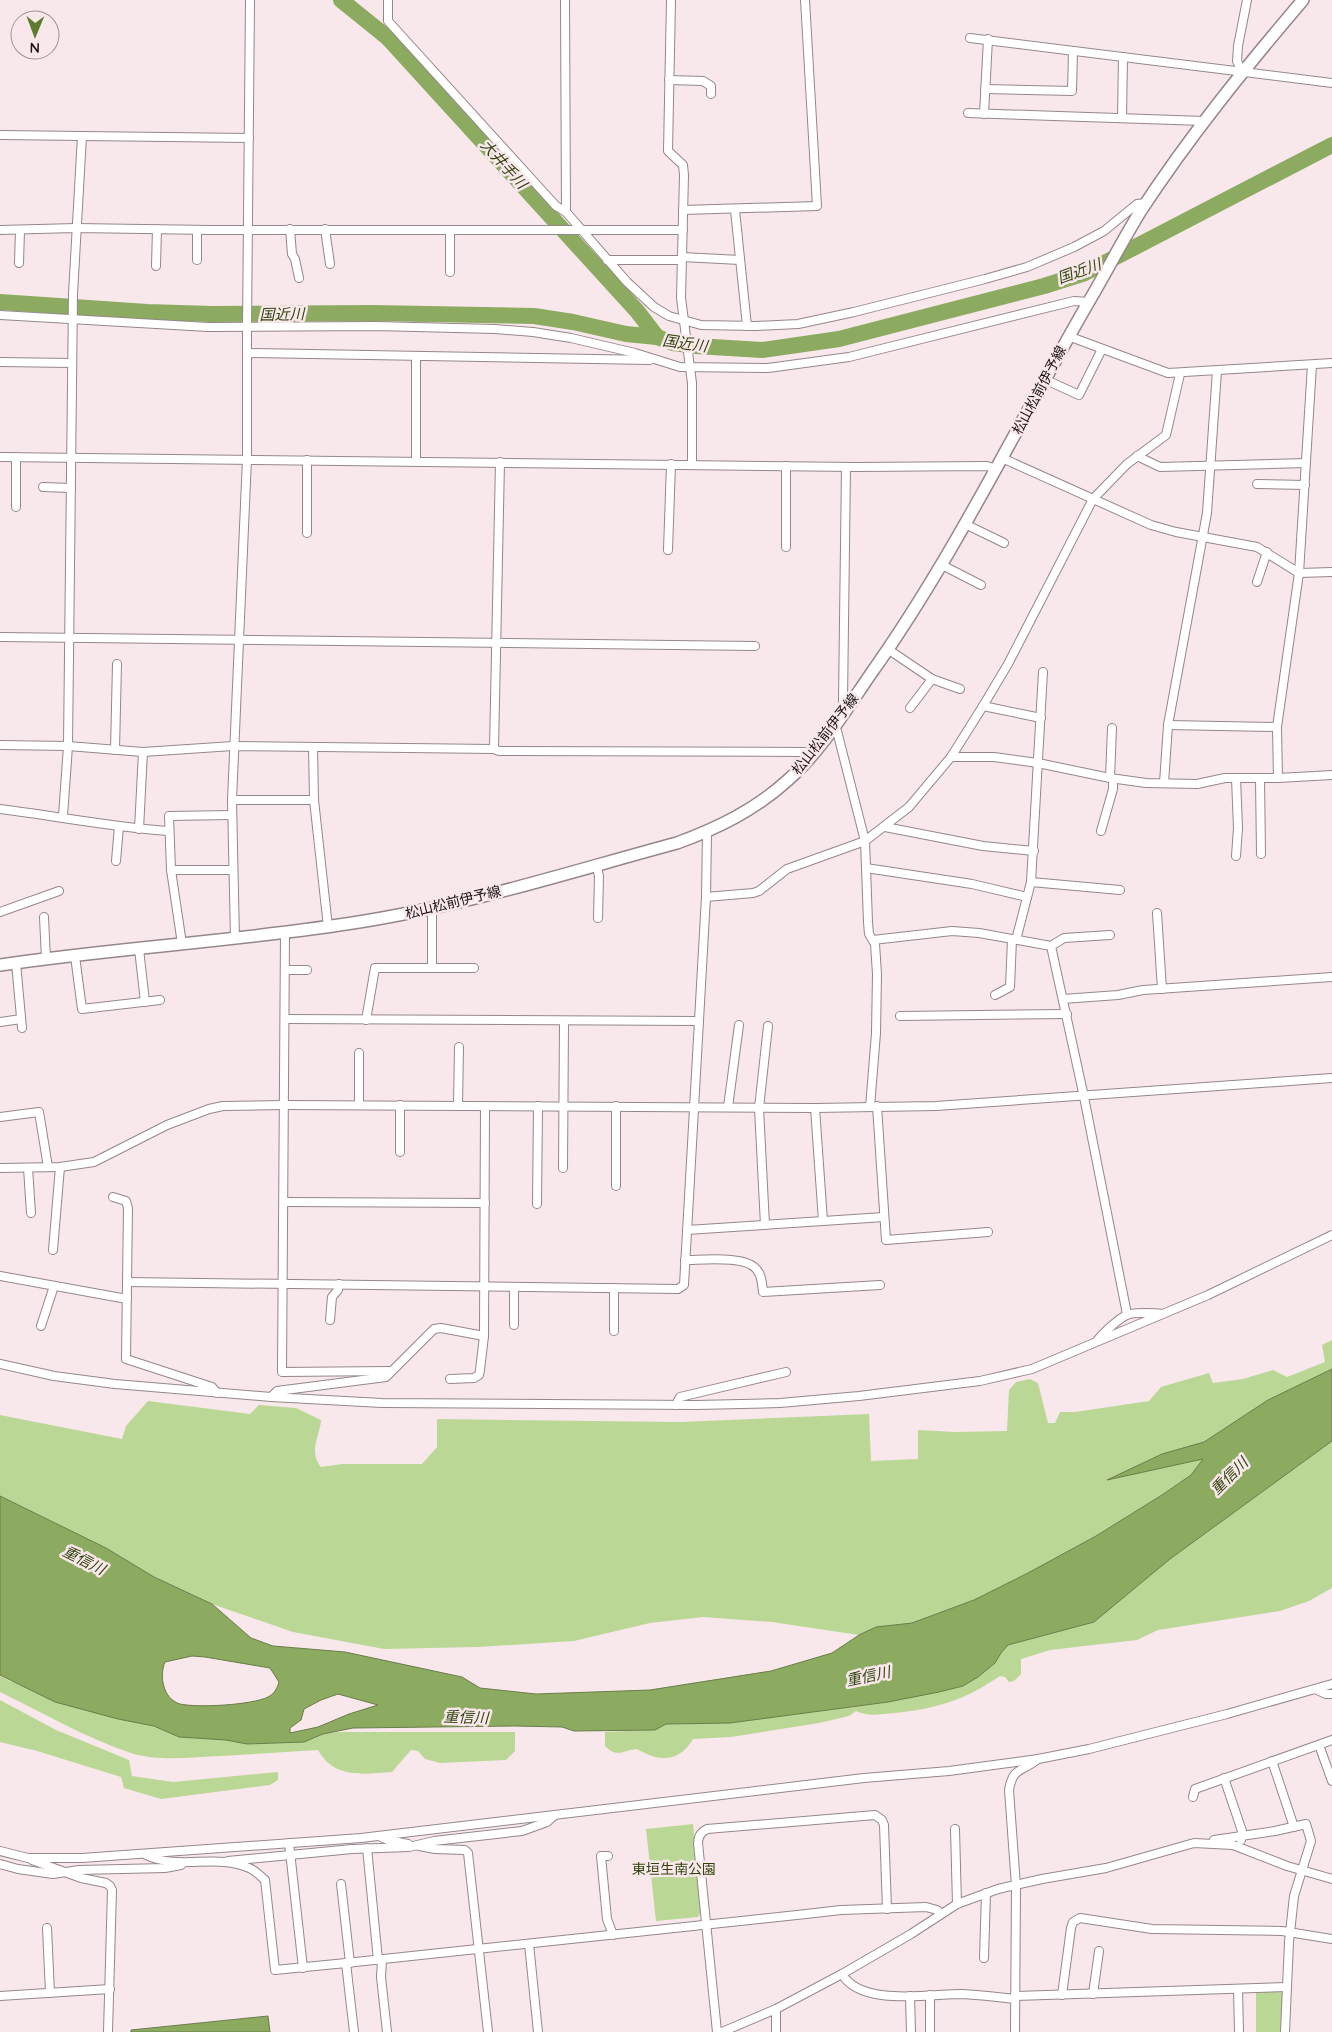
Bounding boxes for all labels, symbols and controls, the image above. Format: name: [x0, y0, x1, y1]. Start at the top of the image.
north arrow: [10, 10, 60, 60]
text: N: [29, 39, 40, 57]
water label: 大井手川: [477, 135, 532, 194]
water label: 国近川: [1055, 254, 1105, 288]
water label: 国近川: [259, 304, 307, 324]
water label: 国近川: [661, 330, 711, 356]
street label: 松山松前伊予線: [1008, 343, 1070, 437]
street label: 松山松前伊予線: [788, 690, 862, 778]
street label: 松山松前伊予線: [403, 881, 503, 923]
water label: 重信川: [1206, 1452, 1253, 1499]
water label: 重信川: [60, 1541, 110, 1580]
water label: 重信川: [844, 1662, 894, 1690]
water label: 重信川: [443, 1707, 491, 1727]
park label: 東垣生南公園: [632, 1860, 716, 1878]

